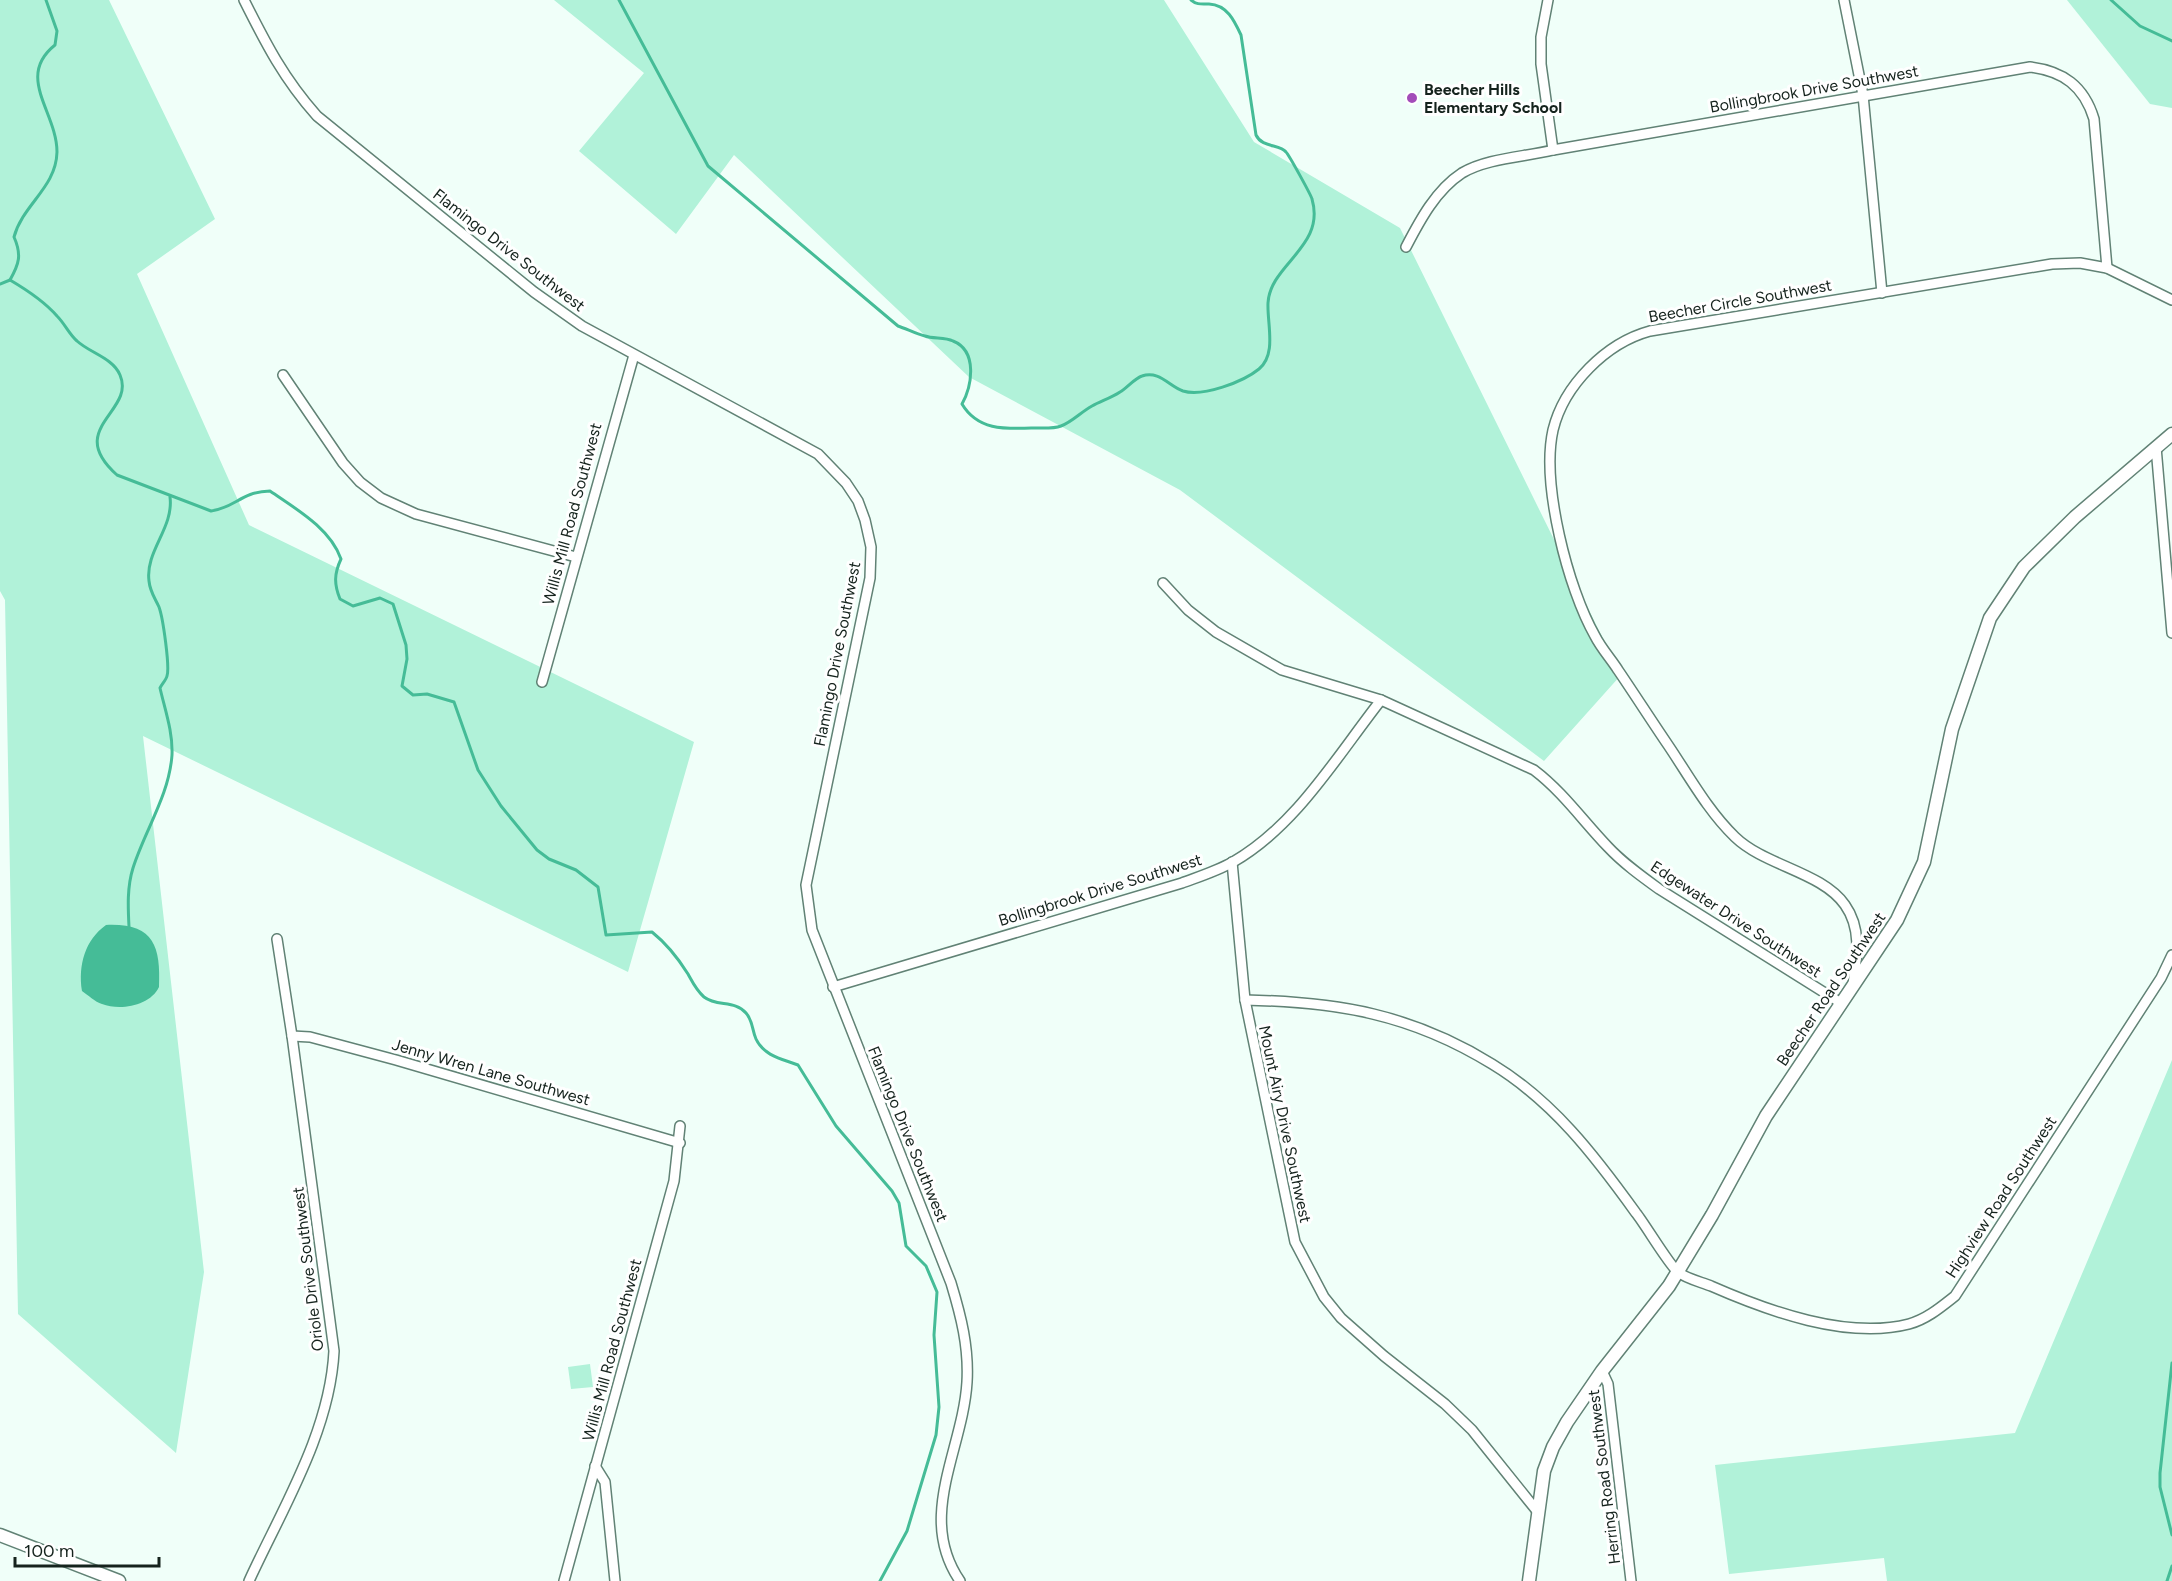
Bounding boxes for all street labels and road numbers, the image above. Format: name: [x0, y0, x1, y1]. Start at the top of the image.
street label: Bollingbrook Drive Southwest: [1708, 61, 1920, 117]
street label: Flamingo Drive Southwest: [429, 185, 589, 315]
street label: Beecher Circle Southwest: [1647, 276, 1833, 326]
street label: Willis Mill Road Southwest: [539, 421, 605, 607]
street label: Flamingo Drive Southwest: [810, 560, 864, 748]
street label: Bollingbrook Drive Southwest: [996, 850, 1204, 930]
street label: Edgewater Drive Southwest: [1647, 857, 1825, 981]
street label: Beecher Road Southwest: [1772, 909, 1890, 1069]
street label: Mount Airy Drive Southwest: [1255, 1024, 1315, 1224]
street label: Jenny Wren Lane Southwest: [390, 1035, 592, 1109]
street label: Flamingo Drive Southwest: [864, 1043, 952, 1225]
street label: Highview Road Southwest: [1941, 1112, 2061, 1282]
street label: Oriole Drive Southwest: [288, 1186, 328, 1352]
street label: Willis Mill Road Southwest: [579, 1257, 645, 1443]
street label: Herring Road Southwest: [1584, 1389, 1624, 1565]

